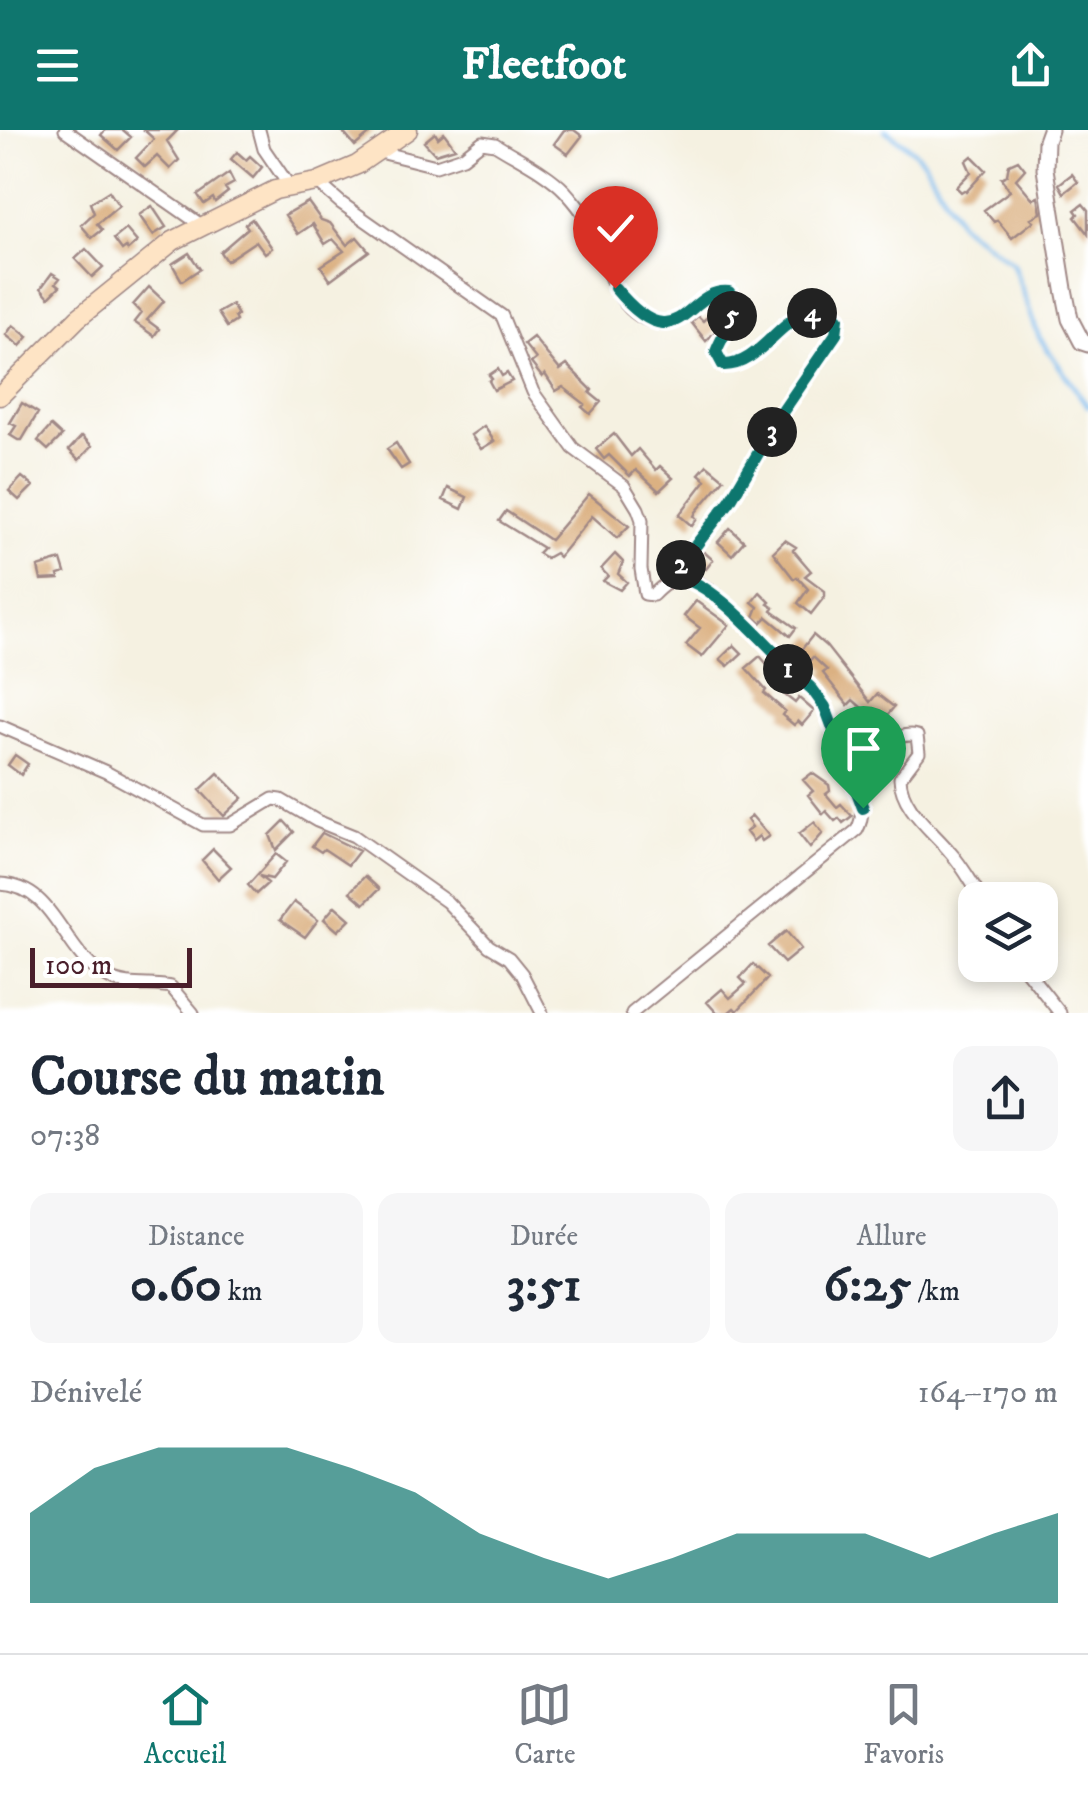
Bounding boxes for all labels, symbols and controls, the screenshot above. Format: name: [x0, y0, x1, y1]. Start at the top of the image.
text: Fleetfoot: [462, 37, 626, 93]
icon: menu: [30, 38, 85, 93]
icon: share: [1003, 38, 1058, 93]
pin: [573, 186, 658, 289]
icon: check: [588, 201, 643, 256]
pin: 4: [787, 288, 837, 338]
pin: 5: [707, 291, 757, 341]
text: 4: [804, 295, 820, 330]
text: 5: [725, 298, 739, 333]
pin: 3: [747, 407, 797, 457]
text: 3: [767, 414, 777, 449]
pin: 2: [656, 540, 706, 590]
text: 2: [674, 547, 688, 582]
pin: 1: [763, 644, 813, 694]
text: 1: [783, 651, 793, 686]
pin: [821, 706, 906, 809]
icon: arrive: [836, 721, 891, 776]
map controls: [958, 882, 1058, 982]
button: layers: [958, 882, 1058, 982]
scale bar: [30, 943, 192, 988]
text: 100 m: [45, 948, 112, 983]
text: Course du matin: [30, 1044, 384, 1113]
button: share: [953, 1046, 1058, 1151]
text: 07:38: [30, 1116, 100, 1156]
text: Distance: [148, 1219, 245, 1254]
text: Durée: [510, 1219, 578, 1254]
text: Allure: [857, 1219, 927, 1254]
text: 0.60: [130, 1254, 222, 1317]
text: 3:51: [507, 1254, 581, 1317]
text: 6:25: [823, 1254, 911, 1317]
text: km: [222, 1274, 263, 1309]
text: /km: [911, 1274, 960, 1309]
text: Dénivelé: [30, 1373, 142, 1413]
text: 164–170 m: [918, 1373, 1058, 1413]
tab: Accueil: [144, 1677, 227, 1772]
tab: Carte: [514, 1677, 576, 1772]
tab: Favoris: [863, 1677, 944, 1772]

